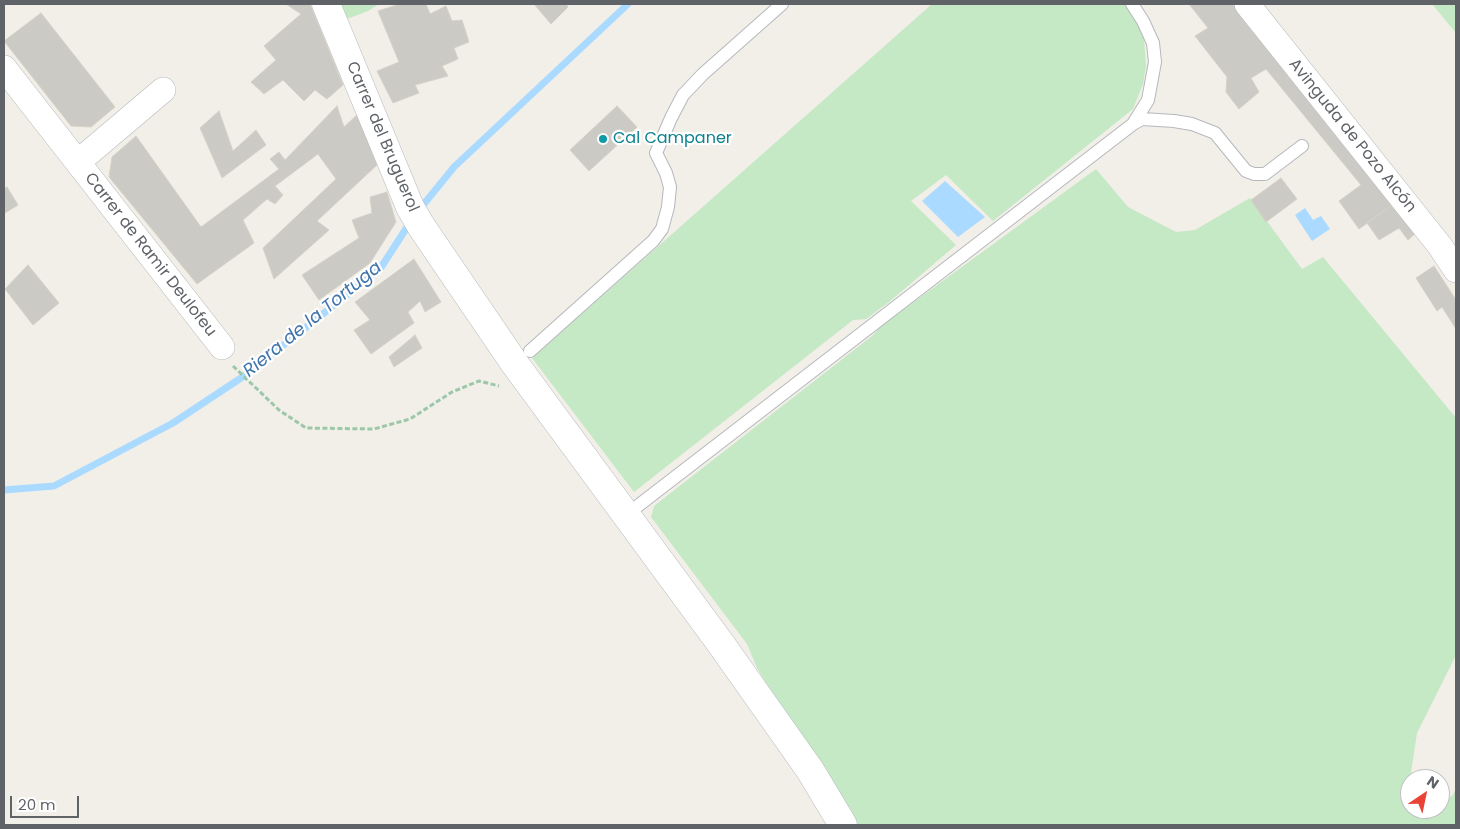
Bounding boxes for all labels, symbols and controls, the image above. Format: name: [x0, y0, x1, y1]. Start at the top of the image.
street label: Avinguda de Pozo Alcón: [1284, 55, 1420, 217]
street label: Carrer del Bruguerol: [342, 59, 422, 215]
place label: Cal Campaner: [613, 129, 732, 149]
marker: Cal Campaner: [597, 133, 609, 145]
street label: Carrer de Ramir Deulofeu: [80, 169, 220, 341]
water label: Riera de la Tortuga: [239, 258, 387, 382]
north arrow: [1400, 769, 1450, 819]
text: N: [1423, 771, 1443, 794]
scale bar: [12, 786, 81, 818]
text: 20 m: [18, 794, 56, 815]

